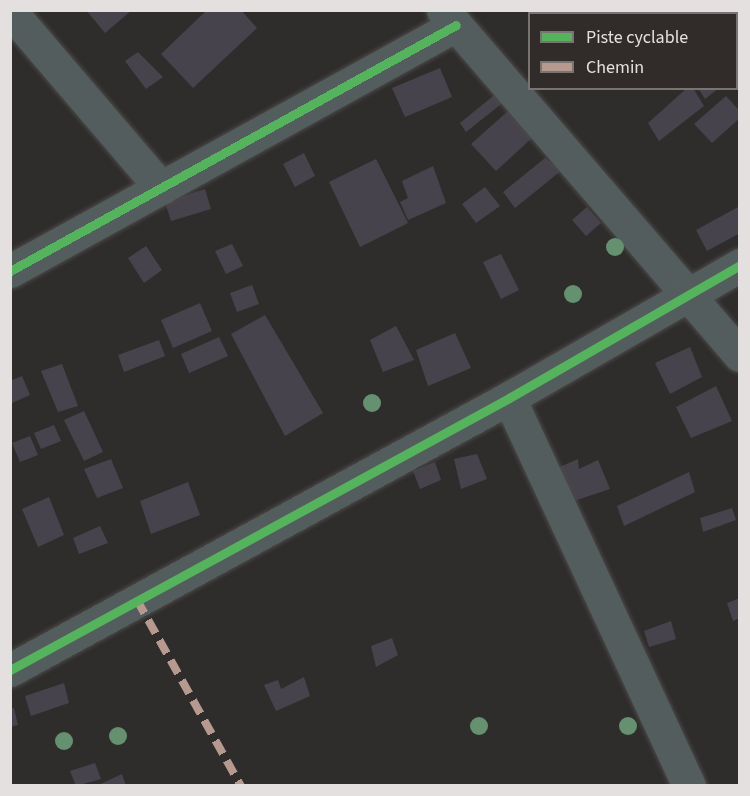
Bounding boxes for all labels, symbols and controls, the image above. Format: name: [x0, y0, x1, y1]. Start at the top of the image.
legend: [528, 12, 738, 90]
text: Piste cyclable: [586, 25, 688, 50]
text: Chemin: [586, 55, 644, 80]

